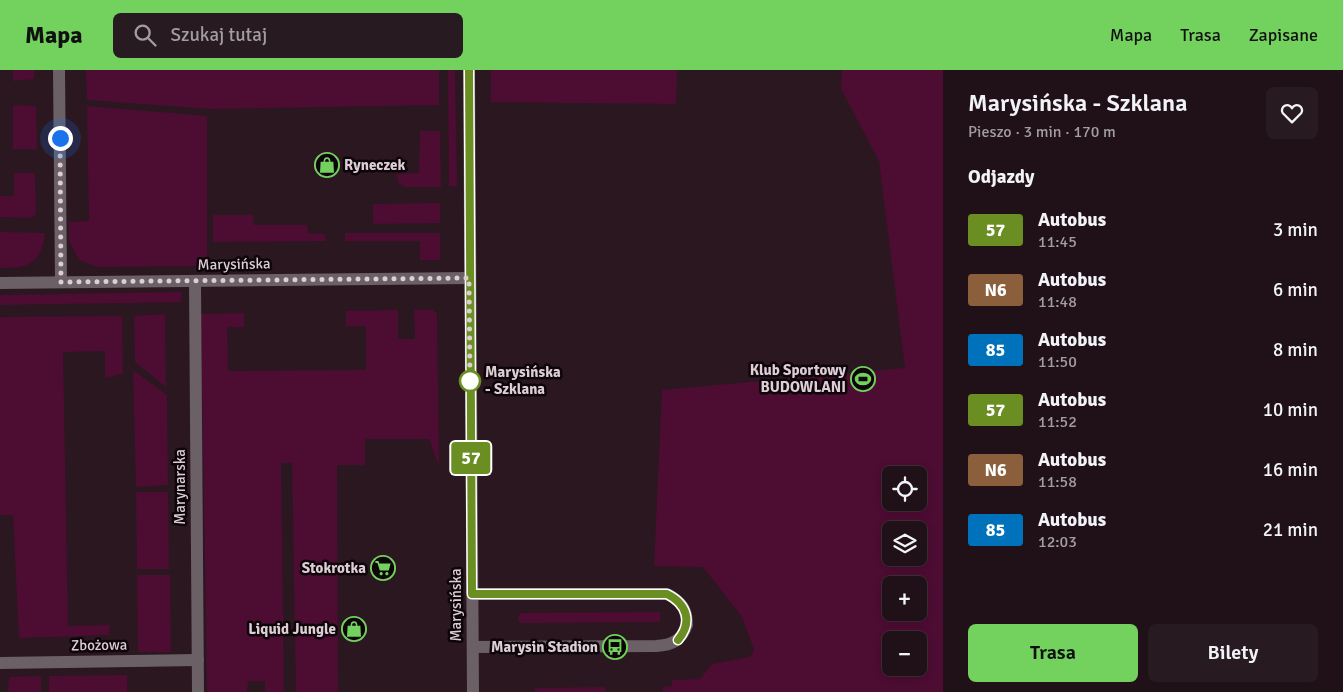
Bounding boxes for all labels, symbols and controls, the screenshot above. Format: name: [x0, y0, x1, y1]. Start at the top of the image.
search box: [113, 13, 463, 58]
text: Mapa: [25, 20, 83, 50]
icon: search: [131, 21, 159, 49]
text: Szukaj tutaj: [171, 23, 267, 47]
text: Mapa: [1110, 24, 1152, 46]
text: Trasa: [1180, 24, 1221, 46]
text: Zapisane: [1249, 24, 1318, 46]
button: heart: [1266, 87, 1318, 139]
text: Marysińska - Szklana: [968, 88, 1187, 118]
text: Pieszo · 3 min · 170 m: [968, 122, 1116, 142]
your location: [48, 126, 73, 151]
shop icon: Ryneczek: [314, 152, 340, 178]
place label: Ryneczek: [344, 156, 406, 174]
text: Odjazdy: [968, 165, 1035, 189]
text: Autobus: [1038, 208, 1106, 232]
text: 3 min: [1273, 218, 1318, 242]
text: 57: [986, 219, 1005, 241]
text: 11:45: [1038, 232, 1077, 252]
street label: Marysińska: [197, 254, 271, 274]
text: Autobus: [1038, 268, 1106, 292]
text: 6 min: [1273, 278, 1318, 302]
text: N6: [984, 279, 1007, 301]
text: 11:48: [1038, 292, 1077, 312]
text: Autobus: [1038, 328, 1106, 352]
text: 8 min: [1273, 338, 1318, 362]
text: 85: [986, 339, 1005, 361]
text: 11:50: [1038, 352, 1077, 372]
place label: Klub Sportowy BUDOWLANI: [750, 361, 847, 396]
place label: Marysińska - Szklana: [485, 363, 561, 398]
sports icon: Klub Sportowy BUDOWLANI: [850, 366, 876, 392]
marker: Marysińska - Szklana: [459, 370, 481, 392]
text: Autobus: [1038, 388, 1106, 412]
text: 10 min: [1263, 398, 1318, 422]
text: 57: [986, 399, 1005, 421]
text: 11:52: [1038, 412, 1077, 432]
line badge: 57: [448, 442, 494, 474]
text: 57: [461, 447, 481, 469]
text: Autobus: [1038, 448, 1106, 472]
street label: Marynarska: [171, 449, 189, 525]
text: 16 min: [1263, 458, 1318, 482]
text: N6: [984, 459, 1007, 481]
map controls: [882, 466, 927, 676]
button: locate: [882, 466, 927, 511]
text: 11:58: [1038, 472, 1077, 492]
text: Autobus: [1038, 508, 1106, 532]
text: 21 min: [1263, 518, 1318, 542]
text: 85: [986, 519, 1005, 541]
button: layers: [882, 521, 927, 566]
text: 12:03: [1038, 532, 1077, 552]
supermarket icon: Stokrotka: [370, 555, 396, 581]
place label: Stokrotka: [302, 559, 366, 577]
street label: Marysińska: [447, 568, 465, 642]
button: +: [882, 576, 927, 621]
shop icon: Liquid Jungle: [341, 616, 367, 642]
place label: Liquid Jungle: [248, 620, 336, 638]
button: Trasa: [968, 624, 1138, 682]
button: Bilety: [1148, 624, 1318, 682]
button: −: [882, 631, 927, 676]
bus stop icon: Marysin Stadion: [602, 634, 628, 660]
street label: Zbożowa: [71, 636, 127, 654]
place label: Marysin Stadion: [491, 638, 598, 656]

